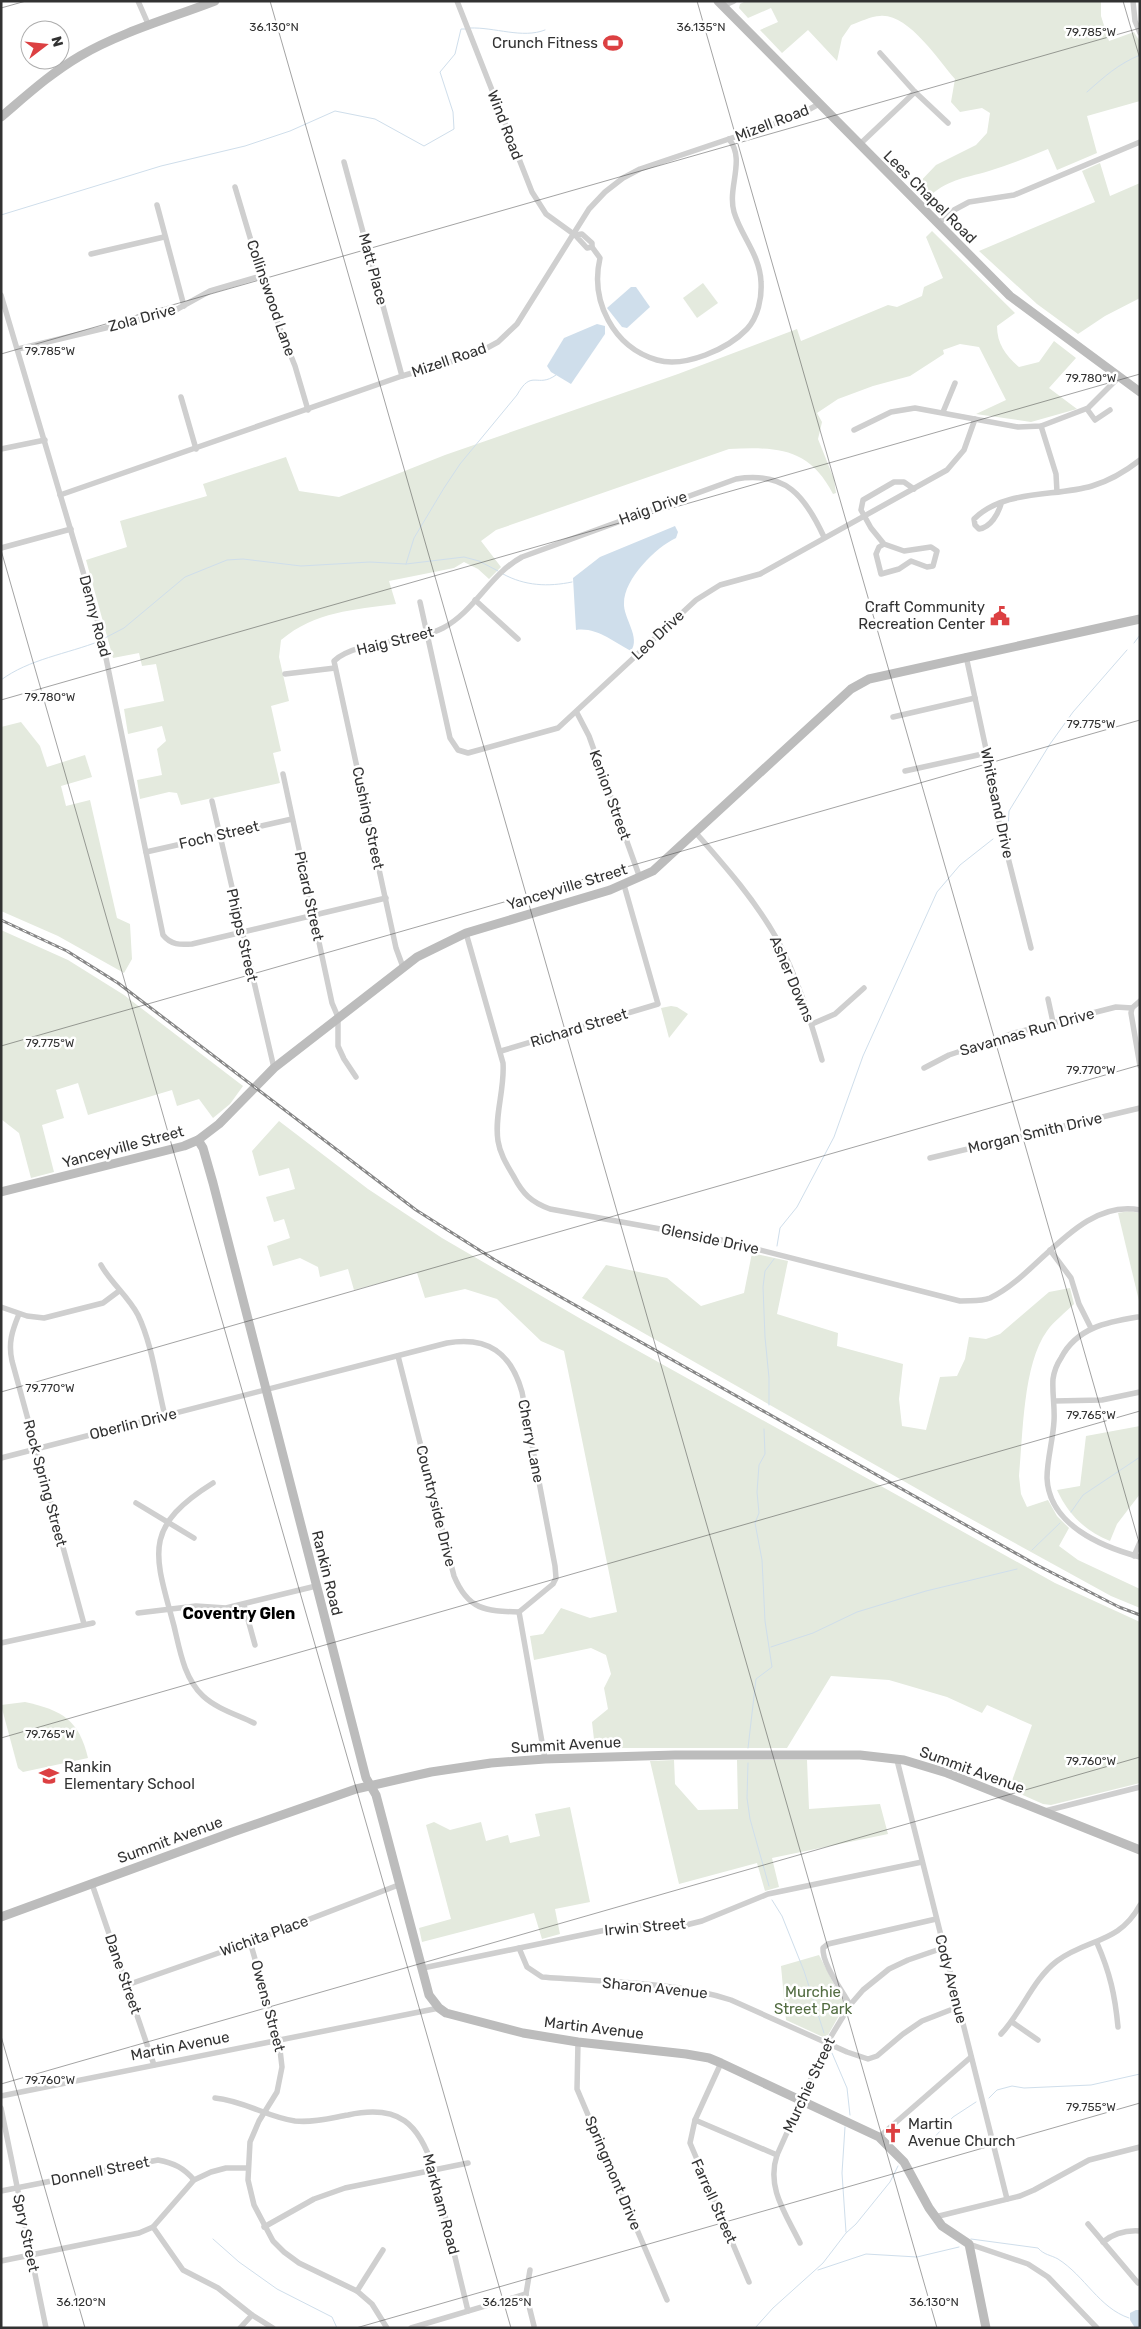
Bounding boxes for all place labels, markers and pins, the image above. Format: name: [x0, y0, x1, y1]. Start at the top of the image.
sports icon: Crunch Fitness: [602, 32, 624, 54]
place label: Crunch Fitness: [492, 34, 598, 52]
place label: Craft Community Recreation Center: [858, 598, 985, 633]
public building icon: Craft Community Recreation Center: [989, 605, 1011, 627]
place label: Rankin Elementary School: [64, 1758, 195, 1793]
school or university icon: Rankin Elementary School: [38, 1765, 60, 1787]
place label: Martin Avenue Church: [908, 2115, 1015, 2150]
church icon: Martin Avenue Church: [882, 2122, 904, 2144]

